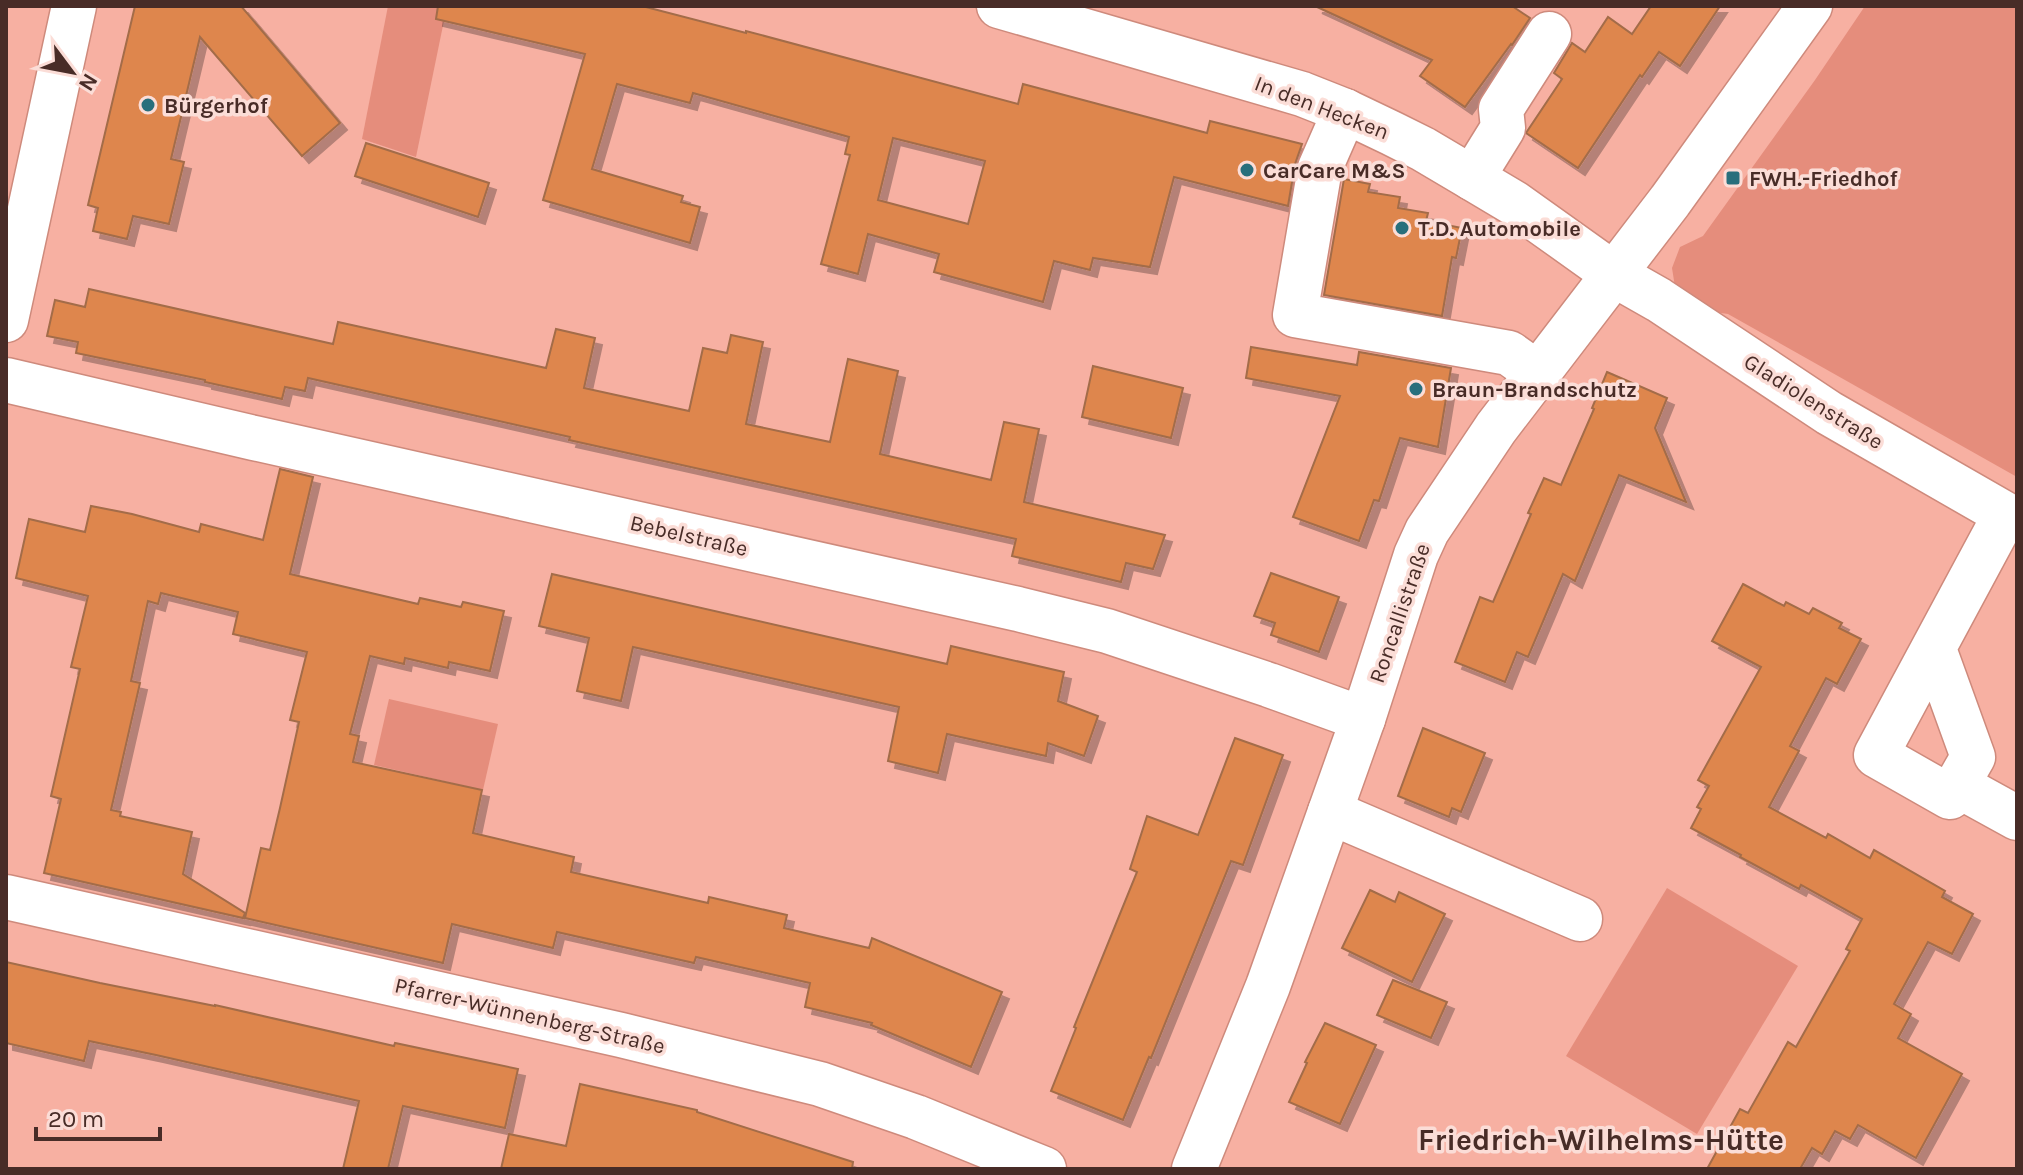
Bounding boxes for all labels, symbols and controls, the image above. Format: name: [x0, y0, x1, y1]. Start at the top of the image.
north arrow: [32, 32, 112, 112]
text: N: [73, 68, 103, 96]
street label: In den Hecken: [1251, 70, 1393, 145]
place label: Bürgerhof: [164, 93, 269, 119]
marker: Bürgerhof: [139, 96, 157, 114]
place label: CarCare M&S: [1263, 158, 1406, 184]
marker: CarCare M&S: [1238, 161, 1256, 179]
place label: FWH.-Friedhof: [1749, 166, 1898, 192]
marker: FWH.-Friedhof: [1724, 169, 1742, 187]
place label: T.D. Automobile: [1418, 216, 1581, 242]
marker: T.D. Automobile: [1393, 219, 1411, 237]
street label: Gladiolenstraße: [1739, 349, 1888, 455]
place label: Braun-Brandschutz: [1432, 377, 1637, 403]
marker: Braun-Brandschutz: [1407, 380, 1425, 398]
street label: Bebelstraße: [627, 510, 750, 562]
street label: Roncallistraße: [1364, 540, 1436, 686]
street label: Pfarrer-Wünnenberg-Straße: [392, 972, 667, 1060]
scale bar: [36, 1091, 160, 1141]
text: 20 m: [48, 1105, 104, 1133]
district label: Friedrich-Wilhelms-Hütte: [1418, 1122, 1784, 1158]

